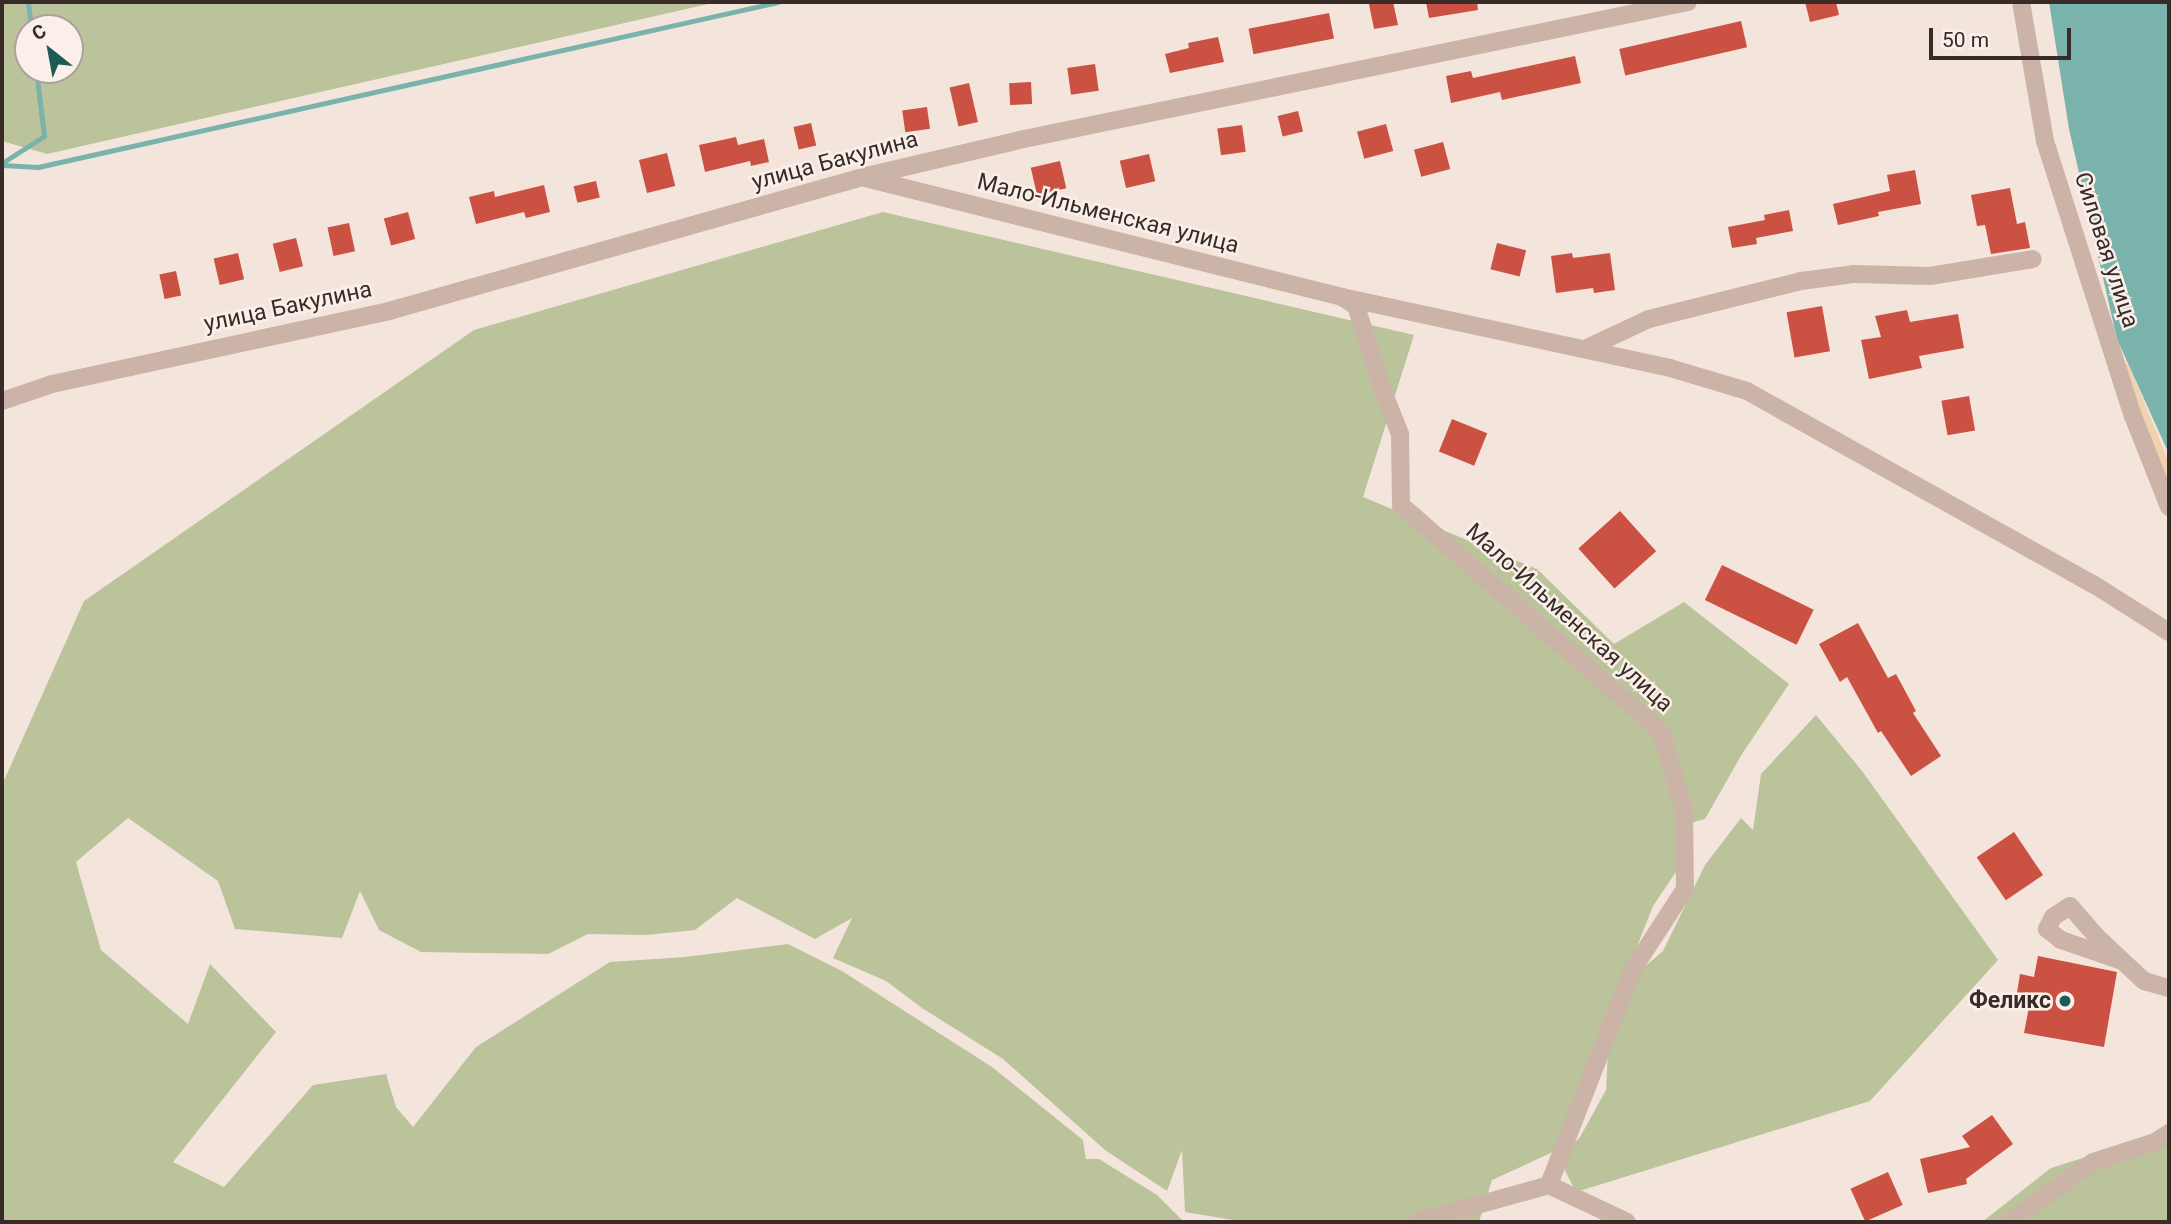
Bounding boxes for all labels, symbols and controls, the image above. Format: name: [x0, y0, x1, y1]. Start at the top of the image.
north arrow: [14, 14, 84, 84]
scale bar: [1933, 14, 2075, 58]
text: С: [28, 19, 50, 45]
text: 50 m: [1942, 28, 1989, 52]
street label: улица Бакулина: [749, 126, 921, 196]
street label: Мало-Ильменская улица: [974, 168, 1242, 260]
street label: Силовая улица: [2068, 169, 2144, 331]
street label: улица Бакулина: [201, 276, 375, 338]
street label: Мало-Ильменская улица: [1460, 518, 1678, 718]
place label: Феликс: [1969, 987, 2051, 1015]
marker: Феликс: [2057, 993, 2073, 1009]

